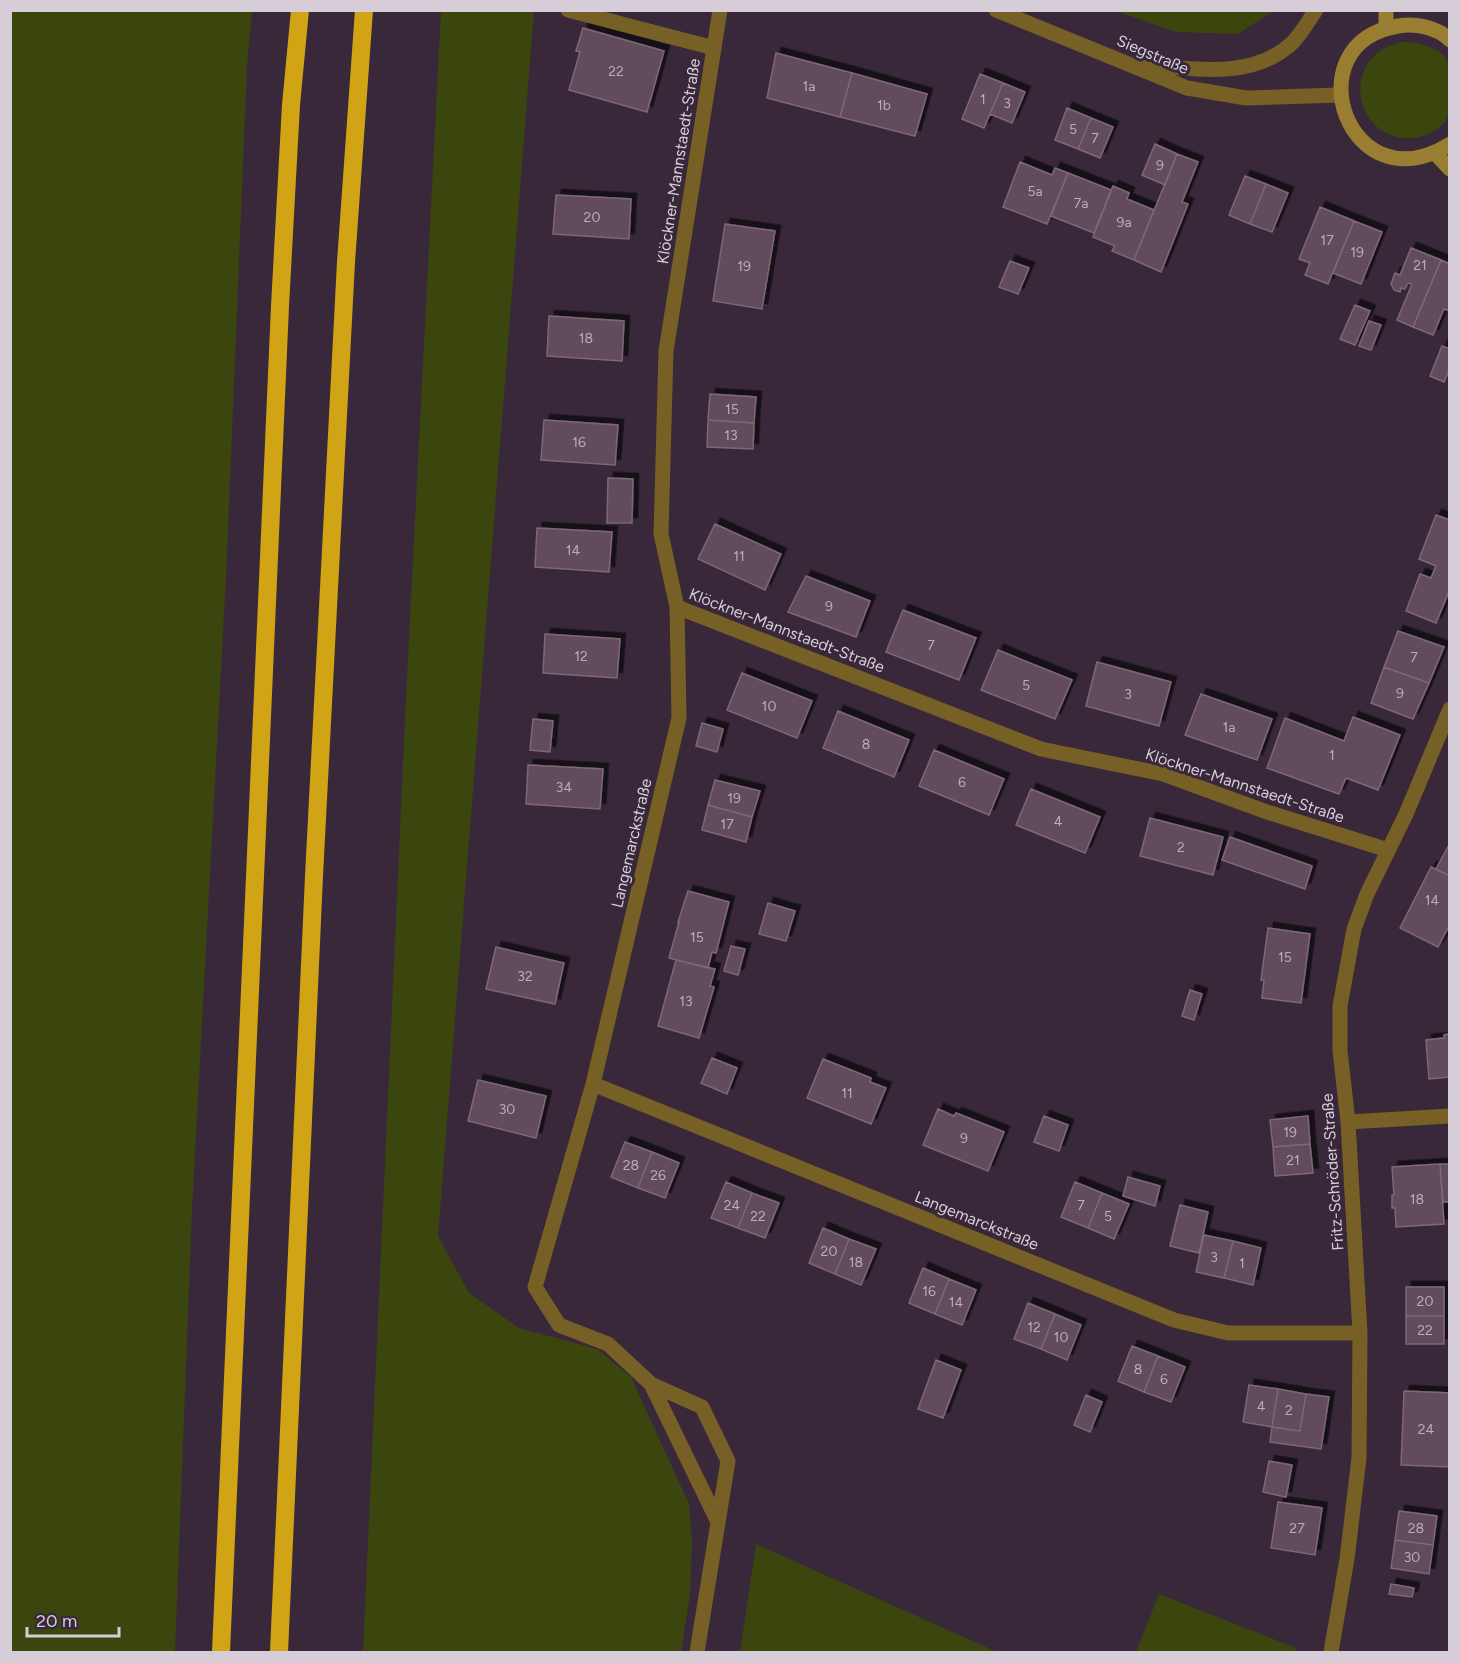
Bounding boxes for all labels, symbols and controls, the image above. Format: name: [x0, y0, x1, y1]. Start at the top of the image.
street label: Siegstraße: [1114, 31, 1192, 78]
street label: Klöckner-Mannstaedt-Straße: [653, 57, 704, 265]
house number: 22: [608, 63, 624, 80]
house number: 1a: [803, 78, 815, 95]
house number: 1: [980, 91, 986, 108]
house number: 3: [1003, 95, 1011, 112]
house number: 1b: [877, 97, 891, 114]
house number: 5: [1069, 121, 1077, 138]
house number: 7: [1091, 130, 1099, 147]
house number: 9: [1156, 157, 1164, 174]
house number: 5a: [1027, 183, 1043, 200]
house number: 7a: [1074, 195, 1088, 212]
house number: 20: [584, 209, 600, 226]
house number: 9a: [1116, 214, 1132, 231]
house number: 17: [1320, 232, 1334, 249]
house number: 19: [1350, 244, 1364, 261]
house number: 21: [1413, 257, 1427, 274]
house number: 19: [737, 258, 751, 275]
house number: 18: [579, 330, 593, 347]
house number: 15: [725, 401, 739, 418]
house number: 13: [724, 427, 738, 444]
house number: 16: [572, 434, 586, 451]
house number: 14: [566, 542, 581, 559]
house number: 11: [733, 548, 745, 565]
street label: Klöckner-Mannstaedt-Straße: [686, 584, 888, 677]
house number: 9: [825, 598, 833, 615]
house number: 7: [927, 637, 935, 654]
house number: 12: [574, 648, 588, 665]
house number: 7: [1410, 649, 1418, 666]
house number: 5: [1022, 677, 1030, 694]
house number: 9: [1396, 685, 1404, 702]
house number: 3: [1124, 686, 1132, 703]
house number: 10: [762, 698, 776, 715]
house number: 1a: [1223, 719, 1235, 736]
house number: 8: [862, 736, 870, 753]
street label: Klöckner-Mannstaedt-Straße: [1143, 744, 1347, 827]
house number: 1: [1329, 747, 1335, 764]
house number: 6: [958, 774, 966, 791]
street label: Langemarckstraße: [607, 776, 656, 910]
house number: 34: [556, 779, 572, 796]
house number: 19: [727, 790, 741, 807]
house number: 4: [1054, 813, 1063, 830]
house number: 17: [720, 816, 734, 833]
house number: 2: [1177, 839, 1185, 856]
house number: 14: [1425, 892, 1440, 909]
house number: 15: [690, 929, 704, 946]
house number: 15: [1278, 949, 1292, 966]
house number: 32: [517, 968, 533, 985]
house number: 13: [679, 993, 693, 1010]
house number: 11: [841, 1085, 853, 1102]
street label: Fritz-Schröder-Straße: [1318, 1092, 1347, 1251]
house number: 30: [499, 1101, 515, 1118]
house number: 19: [1283, 1124, 1297, 1141]
house number: 9: [960, 1130, 968, 1147]
house number: 21: [1286, 1152, 1300, 1169]
house number: 28: [623, 1157, 639, 1174]
house number: 26: [650, 1167, 666, 1184]
street label: Langemarckstraße: [912, 1187, 1042, 1254]
house number: 18: [1410, 1191, 1424, 1208]
house number: 24: [724, 1197, 741, 1214]
house number: 7: [1077, 1197, 1085, 1214]
house number: 22: [750, 1208, 766, 1225]
house number: 5: [1104, 1208, 1112, 1225]
house number: 20: [821, 1243, 837, 1260]
house number: 3: [1210, 1249, 1218, 1266]
house number: 18: [849, 1254, 863, 1271]
house number: 1: [1239, 1255, 1245, 1272]
house number: 16: [922, 1283, 936, 1300]
house number: 20: [1417, 1293, 1433, 1310]
house number: 14: [949, 1294, 964, 1311]
house number: 12: [1027, 1319, 1041, 1336]
house number: 22: [1417, 1322, 1433, 1339]
house number: 10: [1054, 1329, 1068, 1346]
house number: 8: [1134, 1361, 1142, 1378]
house number: 6: [1160, 1371, 1168, 1388]
house number: 4: [1257, 1398, 1266, 1415]
house number: 2: [1285, 1402, 1293, 1419]
house number: 24: [1418, 1421, 1435, 1438]
house number: 27: [1289, 1520, 1305, 1537]
house number: 28: [1408, 1520, 1424, 1537]
house number: 30: [1404, 1549, 1420, 1566]
scale bar: [27, 1600, 118, 1638]
text: 20 m: [36, 1610, 77, 1632]

